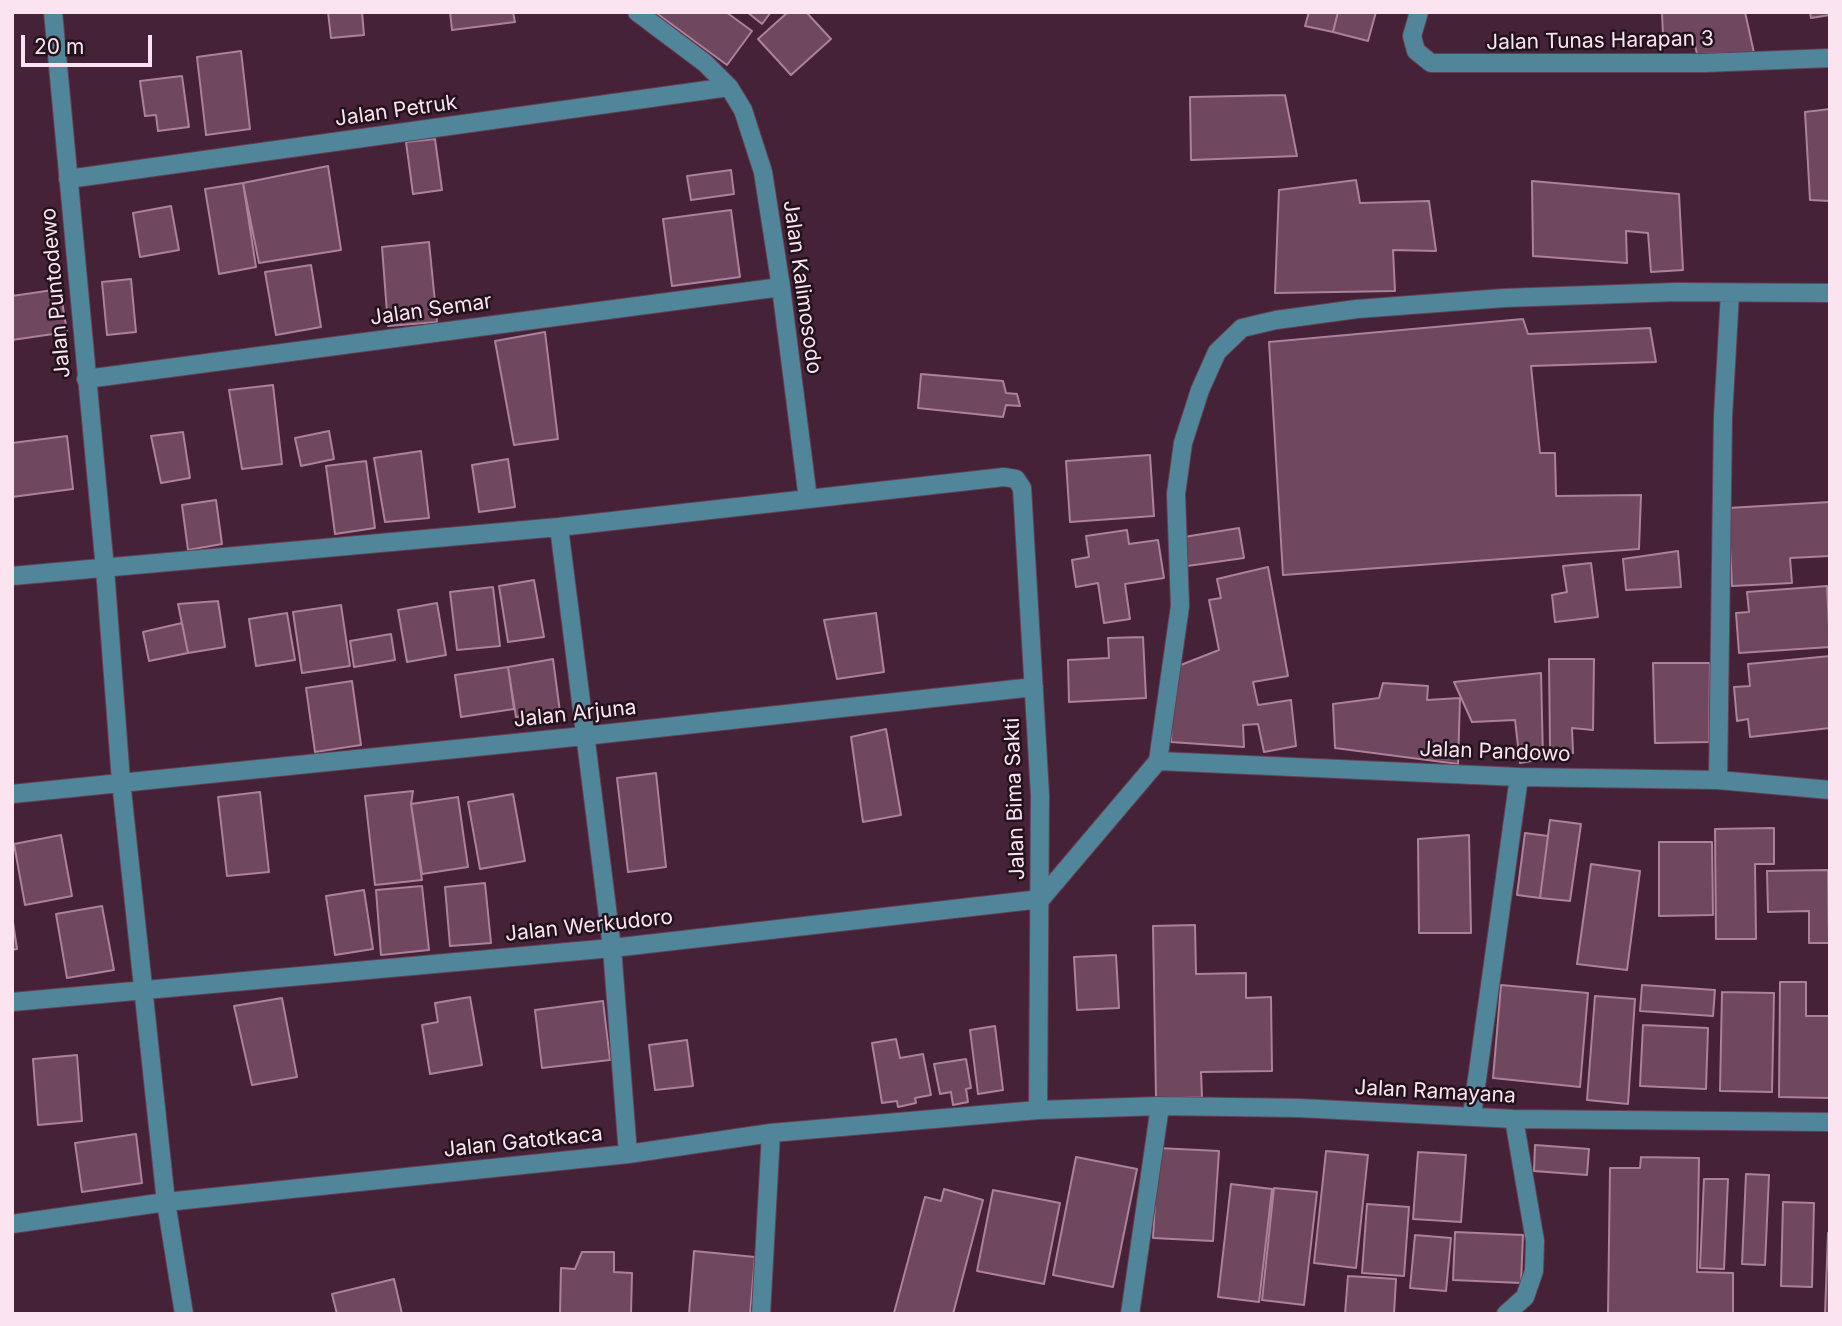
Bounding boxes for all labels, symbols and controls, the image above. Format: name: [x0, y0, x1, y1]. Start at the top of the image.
scale bar: [24, 21, 156, 65]
street label: Jalan Tunas Harapan 3: [1486, 26, 1714, 56]
text: 20 m: [34, 34, 84, 59]
street label: Jalan Petruk: [333, 90, 459, 132]
street label: Jalan Kalimosodo: [777, 199, 827, 375]
street label: Jalan Puntodewo: [36, 207, 76, 379]
street label: Jalan Semar: [368, 289, 494, 331]
street label: Jalan Arjuna: [512, 695, 638, 733]
street label: Jalan Bima Sakti: [1000, 717, 1030, 881]
street label: Jalan Pandowo: [1419, 737, 1571, 767]
street label: Jalan Werkudoro: [504, 905, 674, 947]
street label: Jalan Ramayana: [1354, 1075, 1516, 1109]
street label: Jalan Gatotkaca: [442, 1121, 604, 1163]

